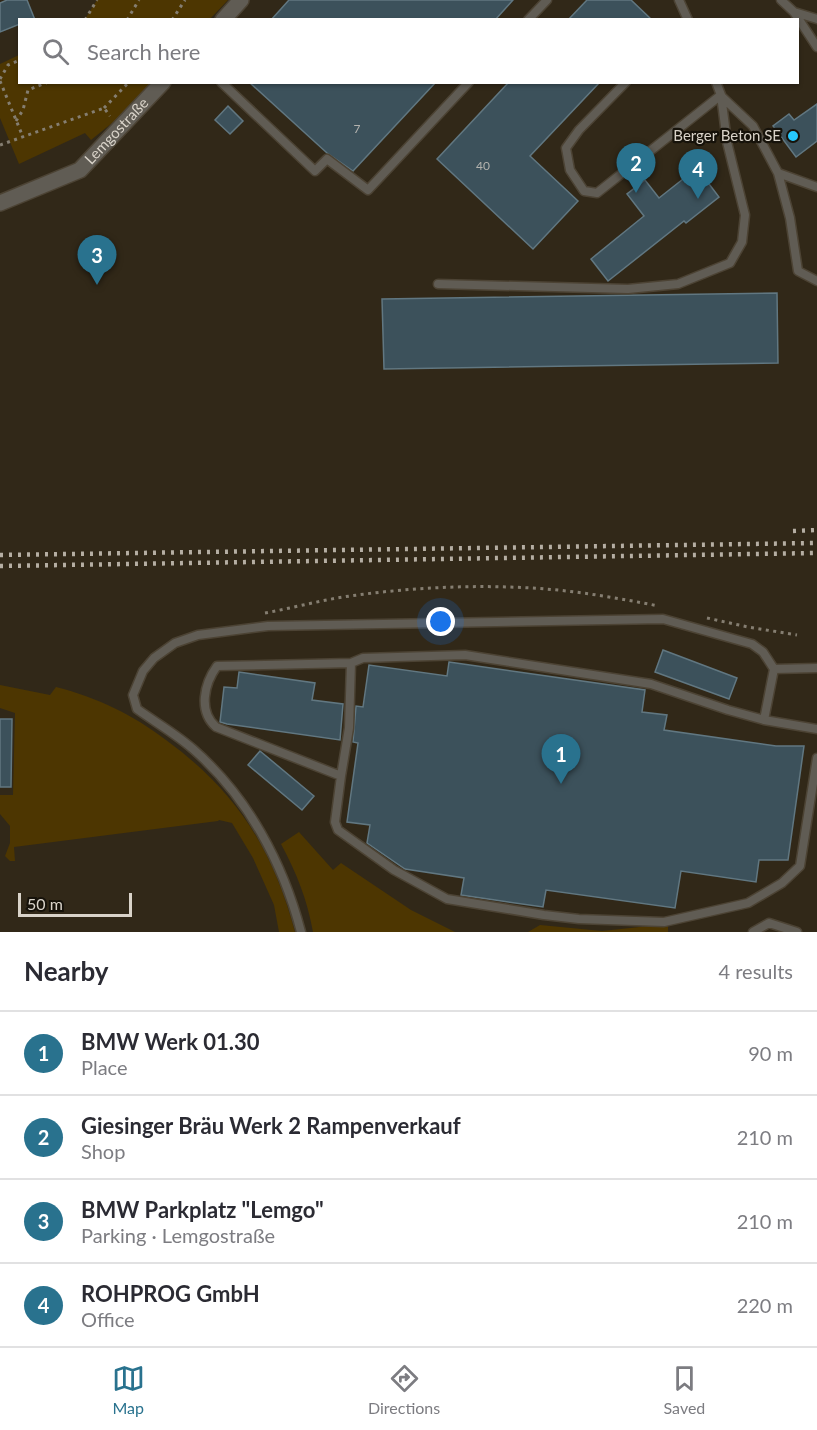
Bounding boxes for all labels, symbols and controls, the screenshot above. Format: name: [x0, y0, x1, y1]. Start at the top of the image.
search box: [18, 18, 799, 84]
icon: search: [39, 35, 72, 68]
text: Search here: [87, 38, 200, 65]
street label: Lemgostraße: [80, 93, 152, 167]
house number: 7: [354, 121, 361, 136]
place label: Berger Beton SE: [673, 126, 781, 144]
marker: Berger Beton SE: [786, 129, 800, 143]
pin: 2: [616, 144, 656, 193]
pin: 4: [678, 150, 718, 199]
house number: 40: [476, 158, 490, 173]
pin: 3: [78, 236, 116, 285]
your location: [426, 607, 455, 636]
pin: 1: [542, 734, 580, 784]
scale bar: [18, 890, 132, 918]
text: 50 m: [27, 894, 63, 913]
text: Nearby: [24, 955, 109, 987]
text: 4 results: [718, 959, 793, 983]
text: BMW Werk 01.30: [81, 1028, 260, 1055]
text: 1: [38, 1041, 49, 1065]
text: 90 m: [748, 1041, 793, 1065]
text: Place: [81, 1055, 128, 1079]
text: Giesinger Bräu Werk 2 Rampenverkauf: [81, 1112, 461, 1139]
text: 2: [38, 1125, 49, 1149]
text: 210 m: [737, 1125, 793, 1149]
text: Shop: [81, 1139, 125, 1163]
text: BMW Parkplatz "Lemgo": [81, 1196, 324, 1223]
text: 3: [38, 1209, 49, 1233]
text: 210 m: [737, 1209, 793, 1233]
text: Parking · Lemgostraße: [81, 1223, 275, 1247]
text: ROHPROG GmbH: [81, 1280, 260, 1307]
text: 4: [38, 1293, 49, 1317]
text: 220 m: [737, 1293, 793, 1317]
text: Office: [81, 1307, 135, 1331]
tab: Map: [112, 1362, 145, 1417]
tab: Directions: [368, 1362, 440, 1417]
tab: Saved: [664, 1362, 705, 1417]

